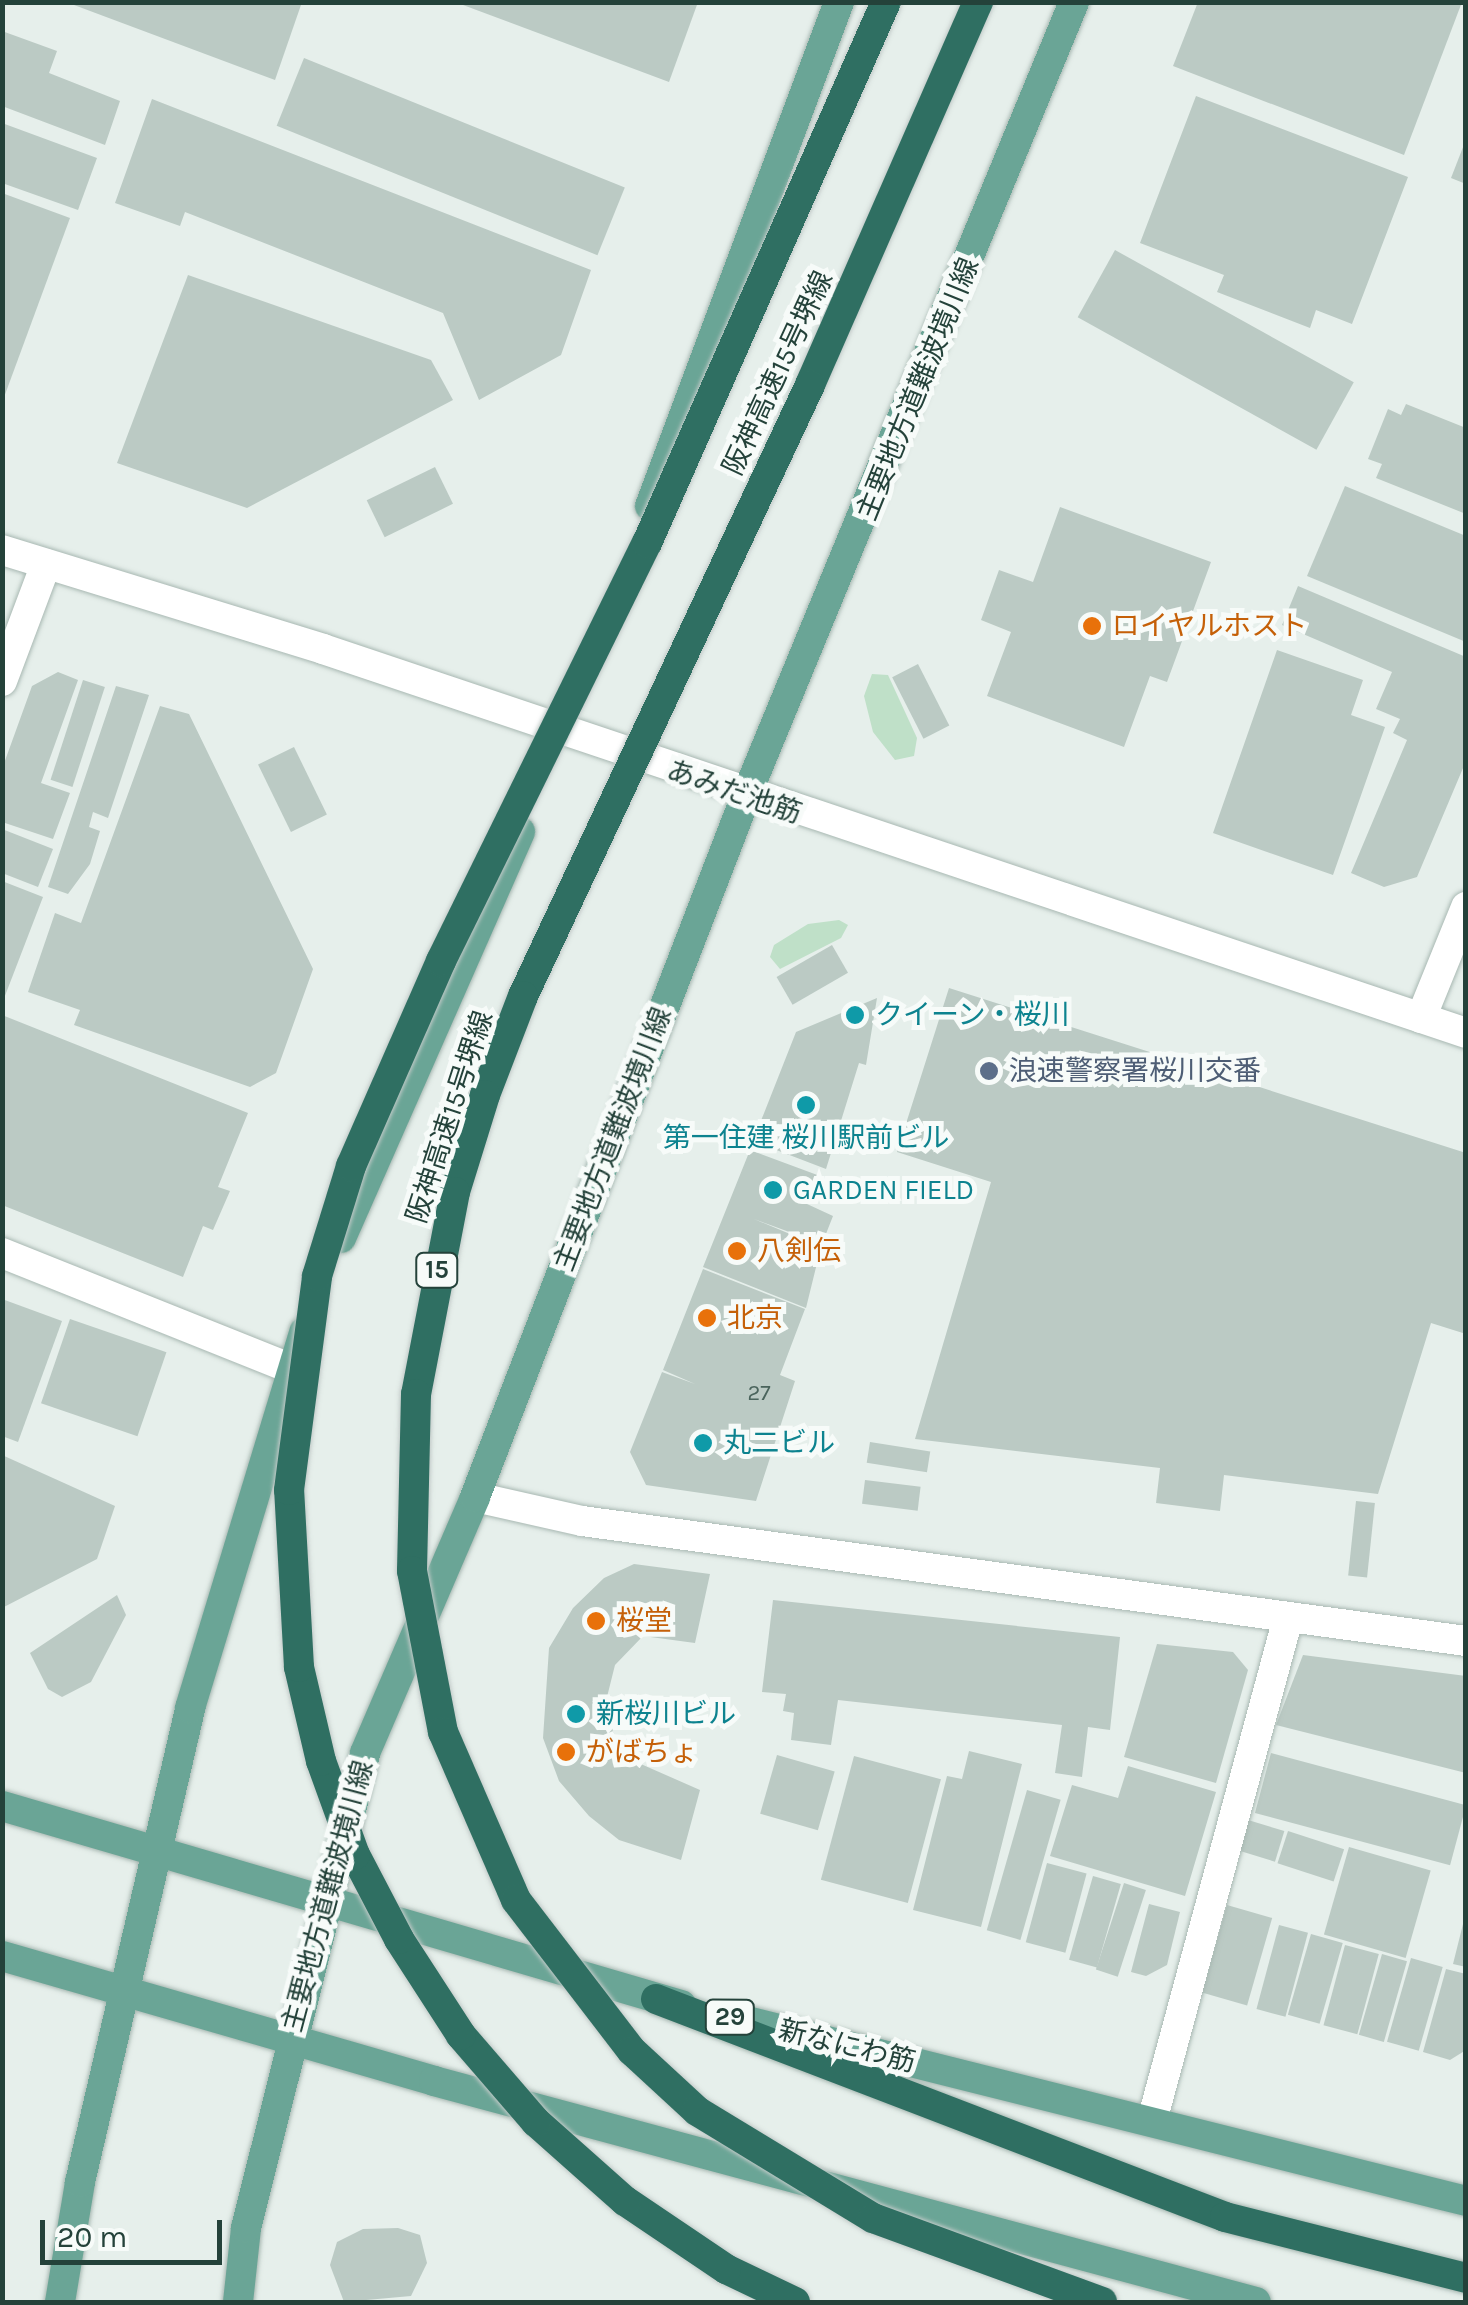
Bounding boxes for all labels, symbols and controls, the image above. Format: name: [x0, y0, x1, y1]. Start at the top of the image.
street label: 主要地方道難波境川線: [850, 253, 986, 525]
street label: 阪神高速15号堺線: [716, 266, 840, 480]
place label: ロイヤルホスト: [1112, 609, 1308, 643]
marker: ロイヤルホスト: [1081, 615, 1103, 637]
street label: あみだ池筋: [662, 753, 806, 831]
place label: クイーン・桜川: [875, 998, 1071, 1032]
street label: 主要地方道難波境川線: [547, 1002, 679, 1276]
marker: クイーン・桜川: [844, 1004, 866, 1026]
street label: 阪神高速15号堺線: [400, 1007, 500, 1227]
place label: 浪速警察署桜川交番: [1009, 1054, 1261, 1088]
marker: 浪速警察署桜川交番: [978, 1060, 1000, 1082]
marker: 第一住建 桜川駅前ビル: [795, 1094, 817, 1116]
place label: 第一住建 桜川駅前ビル: [663, 1121, 949, 1155]
place label: GARDEN FIELD: [793, 1173, 974, 1207]
marker: GARDEN FIELD: [762, 1179, 784, 1201]
place label: 八剣伝: [757, 1234, 841, 1268]
marker: 八剣伝: [726, 1240, 748, 1262]
road number: 15: [414, 1250, 460, 1290]
place label: 北京: [727, 1301, 783, 1335]
marker: 北京: [696, 1307, 718, 1329]
house number: 27: [747, 1381, 771, 1407]
place label: 丸二ビル: [723, 1426, 835, 1460]
marker: 丸二ビル: [692, 1432, 714, 1454]
place label: 桜堂: [616, 1604, 672, 1638]
marker: 桜堂: [585, 1610, 607, 1632]
place label: 新桜川ビル: [596, 1697, 736, 1731]
marker: 新桜川ビル: [565, 1703, 587, 1725]
place label: がばちょ: [586, 1735, 698, 1769]
marker: がばちょ: [555, 1741, 577, 1763]
street label: 主要地方道難波境川線: [276, 1756, 380, 2036]
road number: 29: [702, 1997, 758, 2037]
street label: 新なにわ筋: [775, 2013, 919, 2079]
scale bar: [45, 2200, 228, 2262]
text: 20 m: [57, 2219, 127, 2255]

